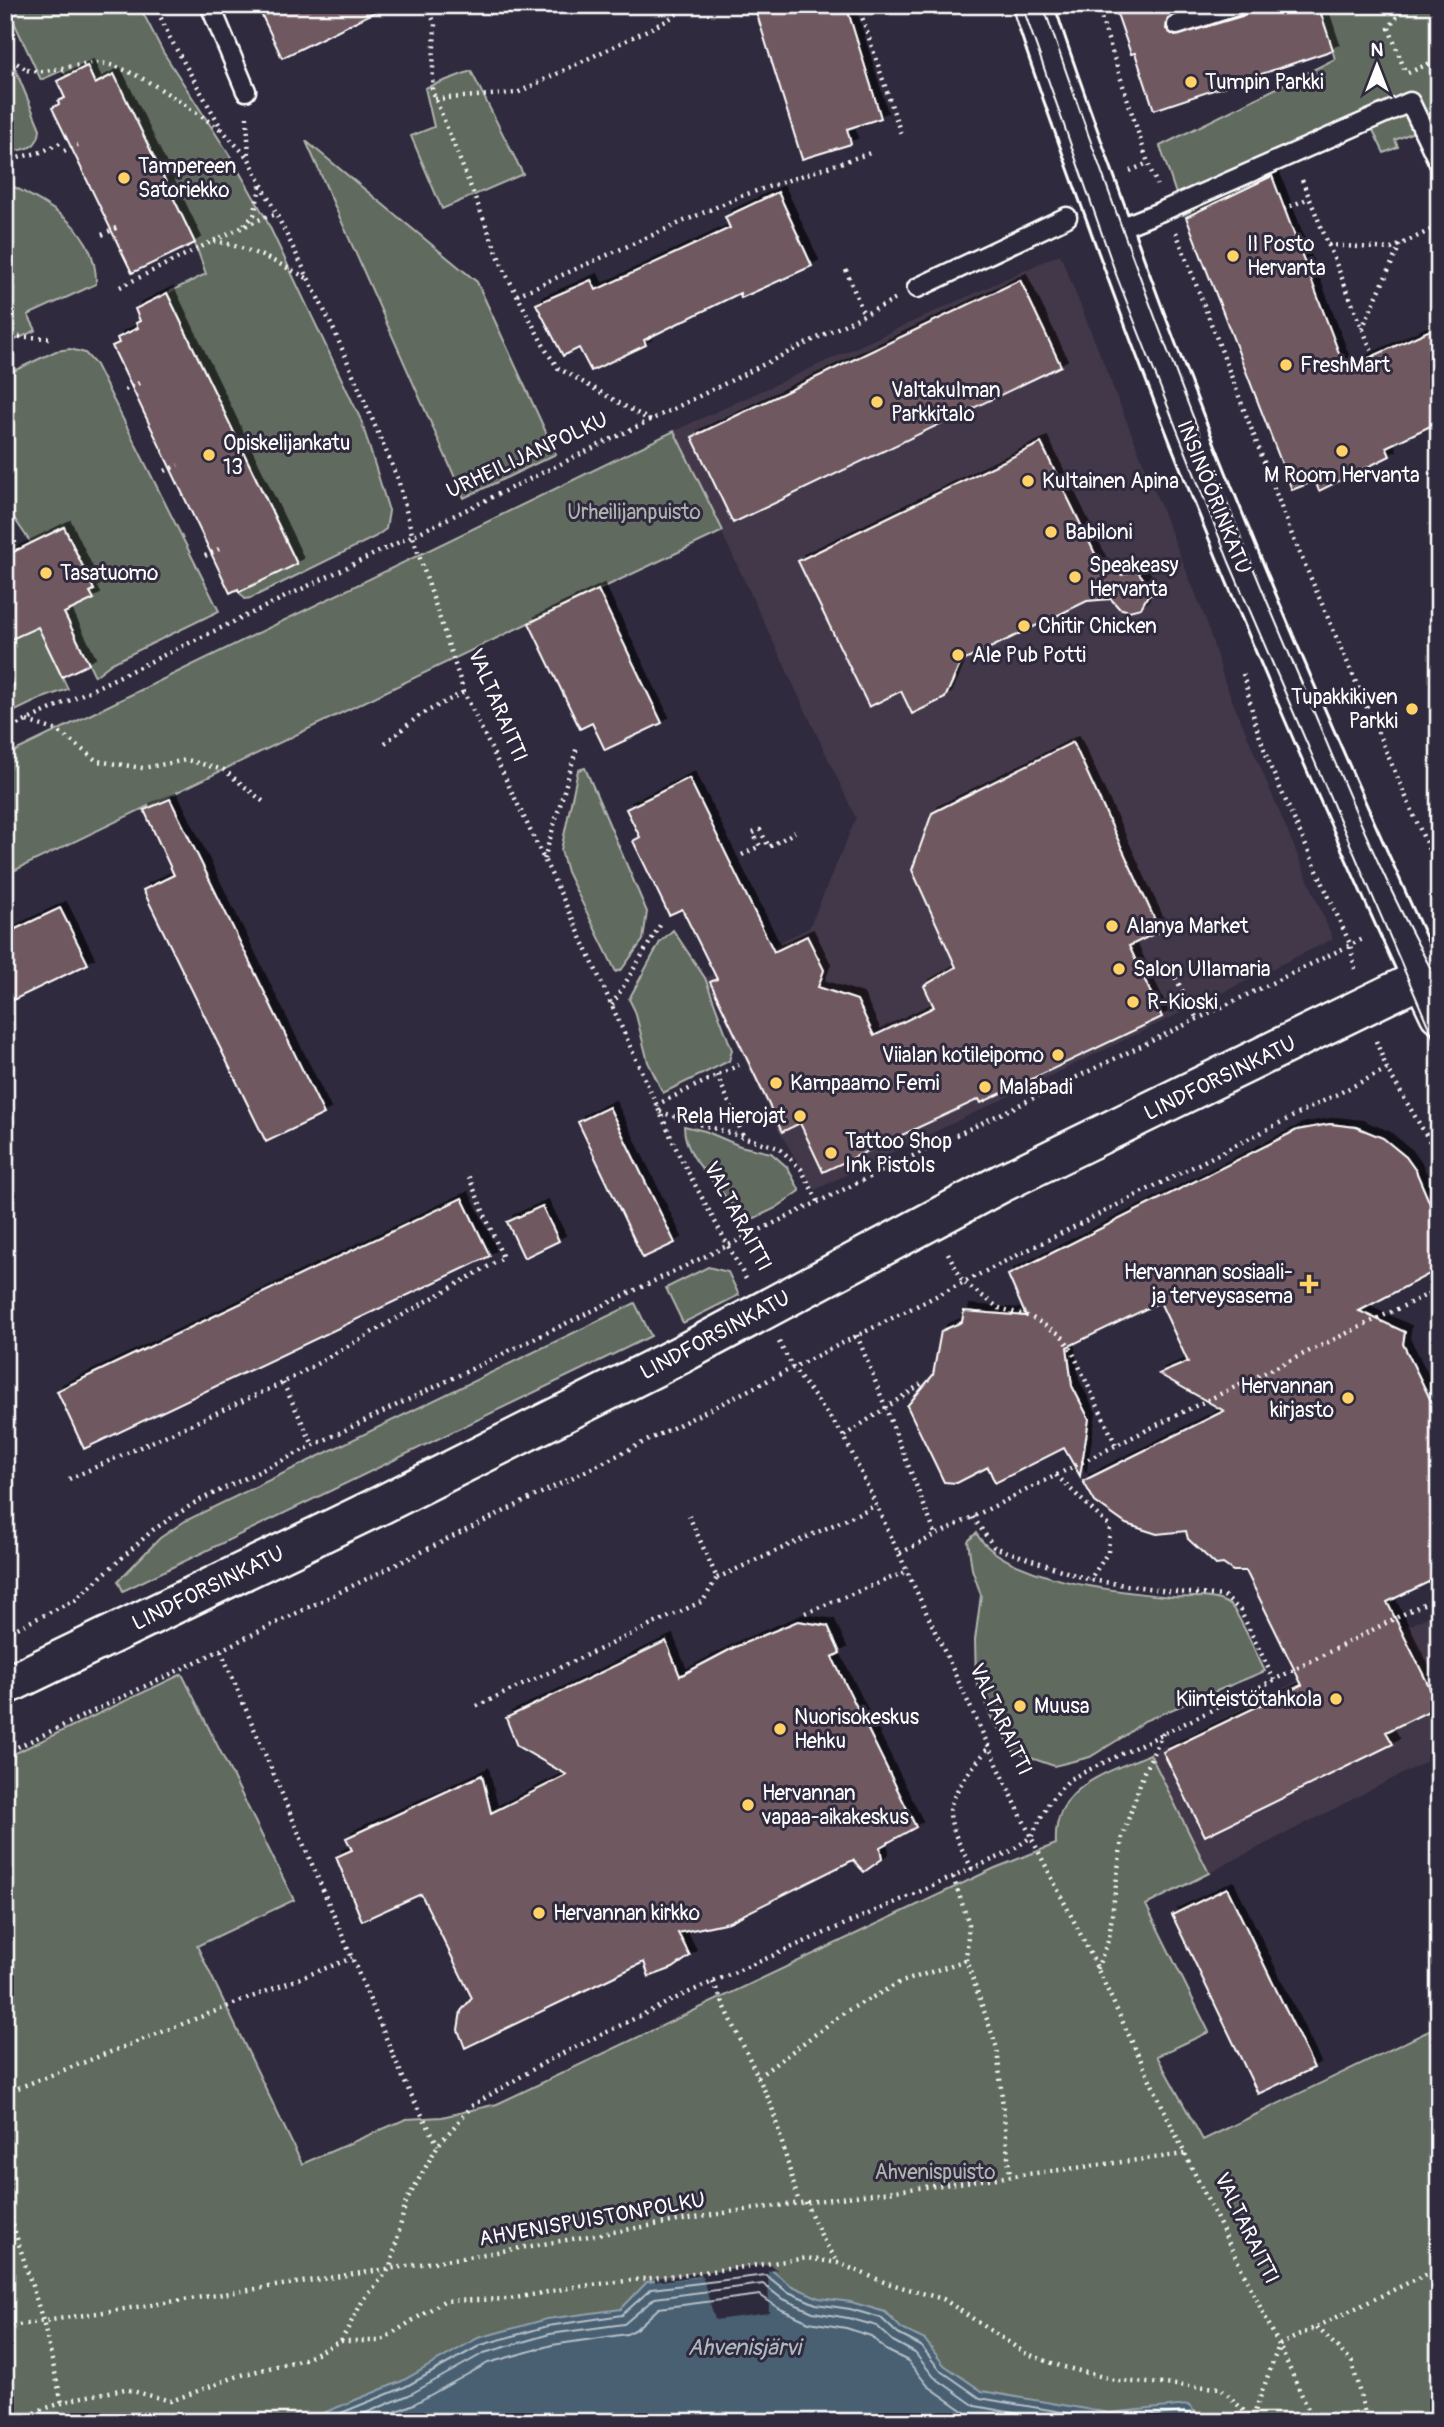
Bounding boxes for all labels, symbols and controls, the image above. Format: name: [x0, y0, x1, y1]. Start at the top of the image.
north arrow: [1342, 32, 1412, 102]
text: N: [1371, 38, 1384, 62]
place label: Tumpin Parkki: [1205, 69, 1324, 96]
marker: Tumpin Parkki: [1183, 74, 1199, 90]
place label: Tampereen Satoriekko: [138, 153, 236, 204]
marker: Tampereen Satoriekko: [116, 170, 132, 186]
place label: Il Posto Hervanta: [1247, 231, 1326, 282]
marker: Il Posto Hervanta: [1225, 248, 1241, 264]
place label: FreshMart: [1300, 352, 1391, 379]
marker: FreshMart: [1278, 357, 1294, 373]
place label: Valtakulman Parkkitalo: [891, 377, 1001, 428]
marker: Valtakulman Parkkitalo: [869, 394, 885, 410]
street label: URHEILIJANPOLKU: [442, 406, 612, 505]
street label: INSINÖÖRINKATU: [1170, 416, 1257, 578]
place label: Opiskelijankatu 13: [223, 430, 350, 481]
marker: M Room Hervanta: [1334, 443, 1350, 459]
marker: Opiskelijankatu 13: [201, 447, 217, 463]
place label: M Room Hervanta: [1264, 462, 1420, 489]
place label: Kultainen Apina: [1042, 468, 1179, 495]
marker: Kultainen Apina: [1020, 473, 1036, 489]
park label: Urheilijanpuisto: [567, 499, 701, 526]
place label: Babiloni: [1065, 519, 1133, 546]
marker: Babiloni: [1043, 524, 1059, 540]
place label: Speakeasy Hervanta: [1089, 552, 1179, 603]
place label: Tasatuomo: [60, 560, 158, 587]
marker: Tasatuomo: [38, 565, 54, 581]
marker: Speakeasy Hervanta: [1067, 569, 1083, 585]
place label: Chitir Chicken: [1038, 613, 1157, 640]
marker: Chitir Chicken: [1016, 618, 1032, 634]
place label: Ale Pub Potti: [972, 642, 1086, 669]
street label: VALTARAITTI: [462, 645, 533, 766]
marker: Ale Pub Potti: [950, 647, 966, 663]
place label: Tupakkikiven Parkki: [1291, 684, 1398, 735]
marker: Tupakkikiven Parkki: [1404, 701, 1420, 717]
place label: Alanya Market: [1126, 913, 1249, 940]
marker: Alanya Market: [1104, 918, 1120, 934]
place label: Salon Ullamaria: [1133, 956, 1271, 983]
marker: Salon Ullamaria: [1111, 961, 1127, 977]
place label: R-Kioski: [1147, 989, 1218, 1016]
marker: R-Kioski: [1125, 994, 1141, 1010]
street label: LINDFORSINKATU: [1140, 1030, 1301, 1127]
place label: Viialan kotileipomo: [882, 1042, 1044, 1069]
marker: Viialan kotileipomo: [1050, 1047, 1066, 1063]
place label: Kampaamo Femi: [790, 1070, 940, 1097]
place label: Malabadi: [999, 1074, 1073, 1101]
marker: Kampaamo Femi: [768, 1075, 784, 1091]
marker: Malabadi: [977, 1079, 993, 1095]
place label: Rela Hierojat: [676, 1103, 787, 1130]
marker: Rela Hierojat: [792, 1108, 808, 1124]
place label: Tattoo Shop Ink Pistols: [845, 1128, 952, 1179]
marker: Tattoo Shop Ink Pistols: [823, 1145, 839, 1161]
street label: VALTARAITTI: [697, 1157, 778, 1276]
place label: Hervannan sosiaali- ja terveysasema: [1124, 1259, 1293, 1310]
marker: Hervannan sosiaali- ja terveysasema: [1299, 1274, 1319, 1294]
street label: LINDFORSINKATU: [636, 1285, 795, 1386]
place label: Hervannan kirjasto: [1240, 1373, 1334, 1424]
marker: Hervannan kirjasto: [1340, 1390, 1356, 1406]
street label: LINDFORSINKATU: [128, 1540, 289, 1637]
street label: VALTARAITTI: [963, 1659, 1038, 1779]
place label: Kiinteistötahkola: [1176, 1686, 1322, 1713]
marker: Kiinteistötahkola: [1328, 1691, 1344, 1707]
place label: Muusa: [1034, 1693, 1089, 1720]
marker: Muusa: [1012, 1698, 1028, 1714]
place label: Nuorisokeskus Hehku: [794, 1704, 920, 1755]
marker: Nuorisokeskus Hehku: [772, 1721, 788, 1737]
place label: Hervannan vapaa-aikakeskus: [761, 1780, 909, 1831]
marker: Hervannan vapaa-aikakeskus: [740, 1797, 756, 1813]
place label: Hervannan kirkko: [553, 1900, 700, 1927]
marker: Hervannan kirkko: [531, 1905, 547, 1921]
park label: Ahvenispuisto: [874, 2159, 996, 2186]
street label: VALTARAITTI: [1208, 2168, 1285, 2288]
street label: AHVENISPUISTONPOLKU: [477, 2186, 707, 2253]
water label: Ahvenisjärvi: [687, 2333, 805, 2362]

